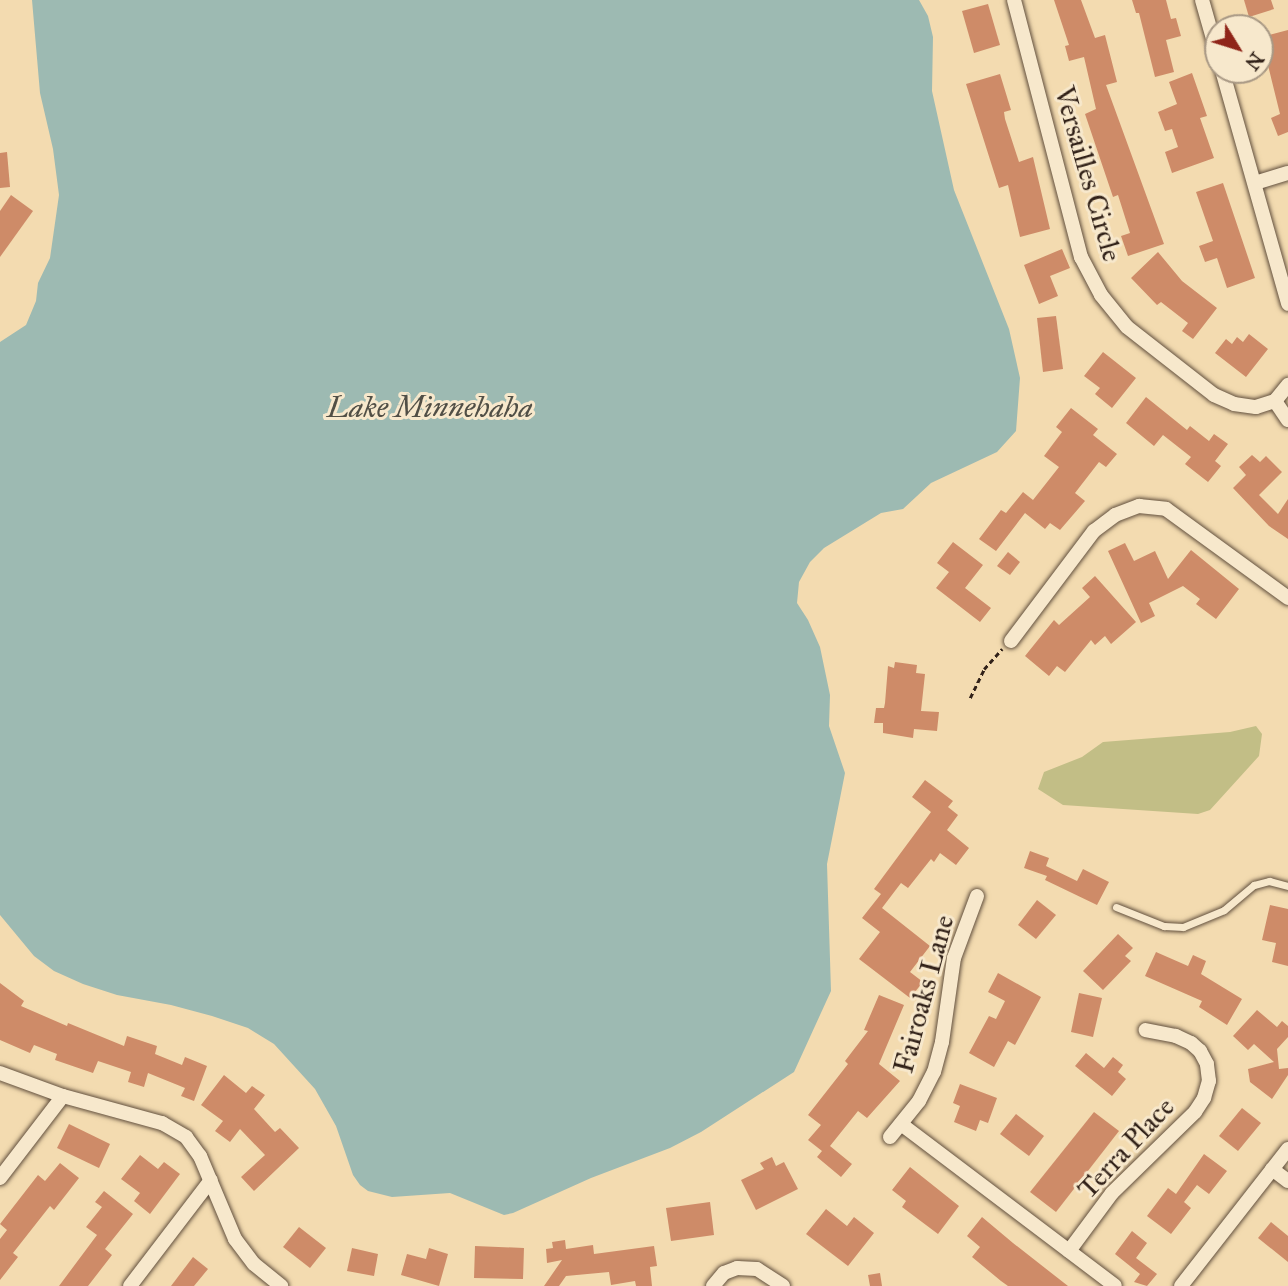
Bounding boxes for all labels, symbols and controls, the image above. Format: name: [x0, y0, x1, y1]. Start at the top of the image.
north arrow: [1204, 14, 1274, 84]
text: N: [1240, 48, 1268, 74]
street label: Versailles Circle: [1047, 83, 1129, 265]
water label: Lake Minnehaha: [327, 389, 533, 425]
street label: Fairoaks Lane: [887, 911, 961, 1077]
street label: Terra Place: [1071, 1090, 1181, 1206]

